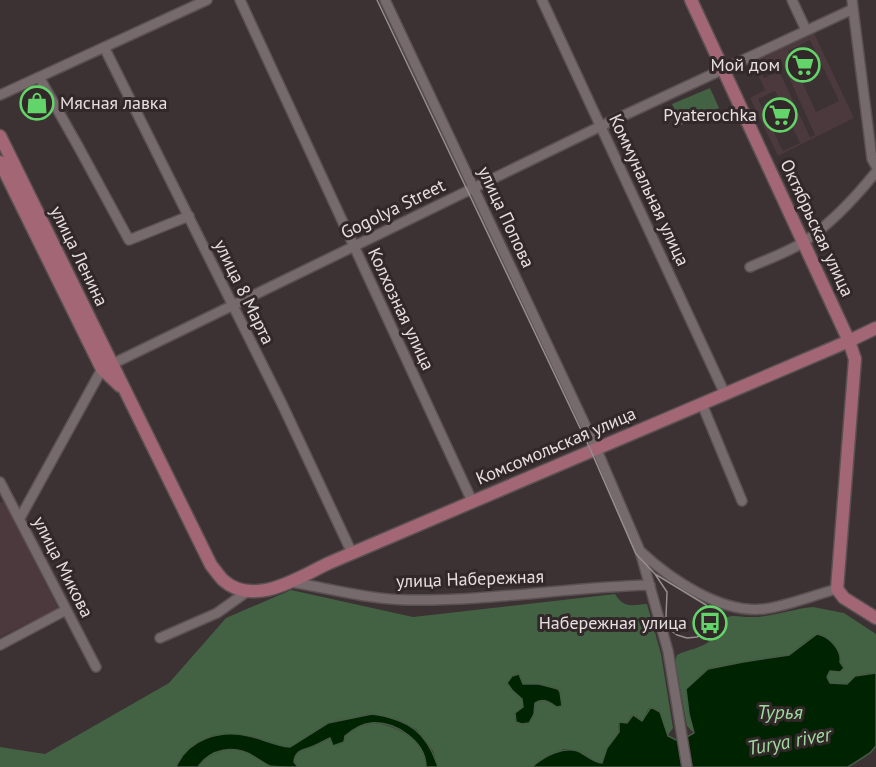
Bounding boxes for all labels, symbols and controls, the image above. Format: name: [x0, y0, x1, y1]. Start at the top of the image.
supermarket icon: Мой дом: [785, 47, 821, 83]
place label: Мой дом: [710, 53, 780, 76]
shop icon: Мясная лавка: [19, 85, 55, 121]
place label: Мясная лавка: [60, 91, 167, 114]
supermarket icon: Pyaterochka: [762, 97, 798, 133]
place label: Pyaterochka: [663, 103, 757, 126]
street label: Коммунальная улица: [604, 110, 695, 269]
street label: Октябрьская улица: [776, 155, 859, 300]
street label: улица Попова: [473, 162, 540, 271]
street label: Gogolya Street: [337, 173, 449, 244]
street label: улица Ленина: [45, 202, 114, 310]
street label: улица 8 Марта: [209, 236, 280, 348]
street label: Колхозная улица: [363, 244, 440, 374]
street label: Комсомольская улица: [472, 401, 639, 490]
street label: улица Микова: [28, 512, 99, 621]
street label: улица Набережная: [395, 564, 544, 593]
bus stop icon: Набережная улица: [692, 605, 728, 641]
place label: Набережная улица: [539, 611, 687, 634]
water label: Турья: [757, 699, 804, 725]
water label: Turya river: [745, 721, 834, 761]

